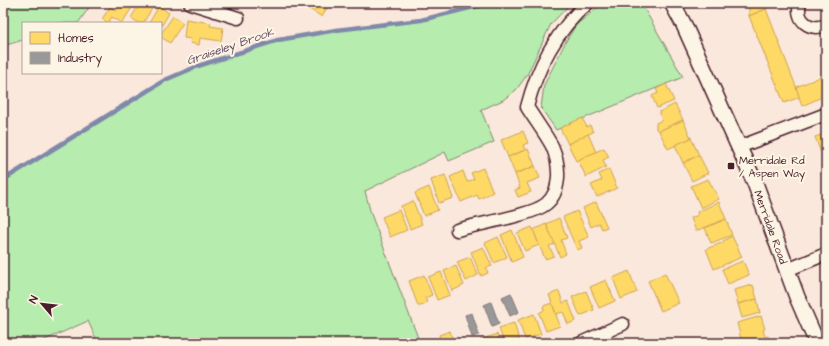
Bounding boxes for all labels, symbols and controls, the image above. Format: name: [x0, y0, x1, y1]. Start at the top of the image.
legend: [22, 22, 162, 74]
water label: Graiseley Brook: [184, 23, 277, 69]
text: Homes: [58, 30, 94, 47]
text: Industry: [58, 50, 103, 68]
place label: Merridale Rd / Aspen Way: [739, 153, 805, 182]
marker: Merridale Rd / Aspen Way: [726, 161, 736, 171]
street label: Merridale Road: [750, 188, 791, 266]
north arrow: [22, 284, 62, 324]
text: N: [25, 293, 42, 306]

